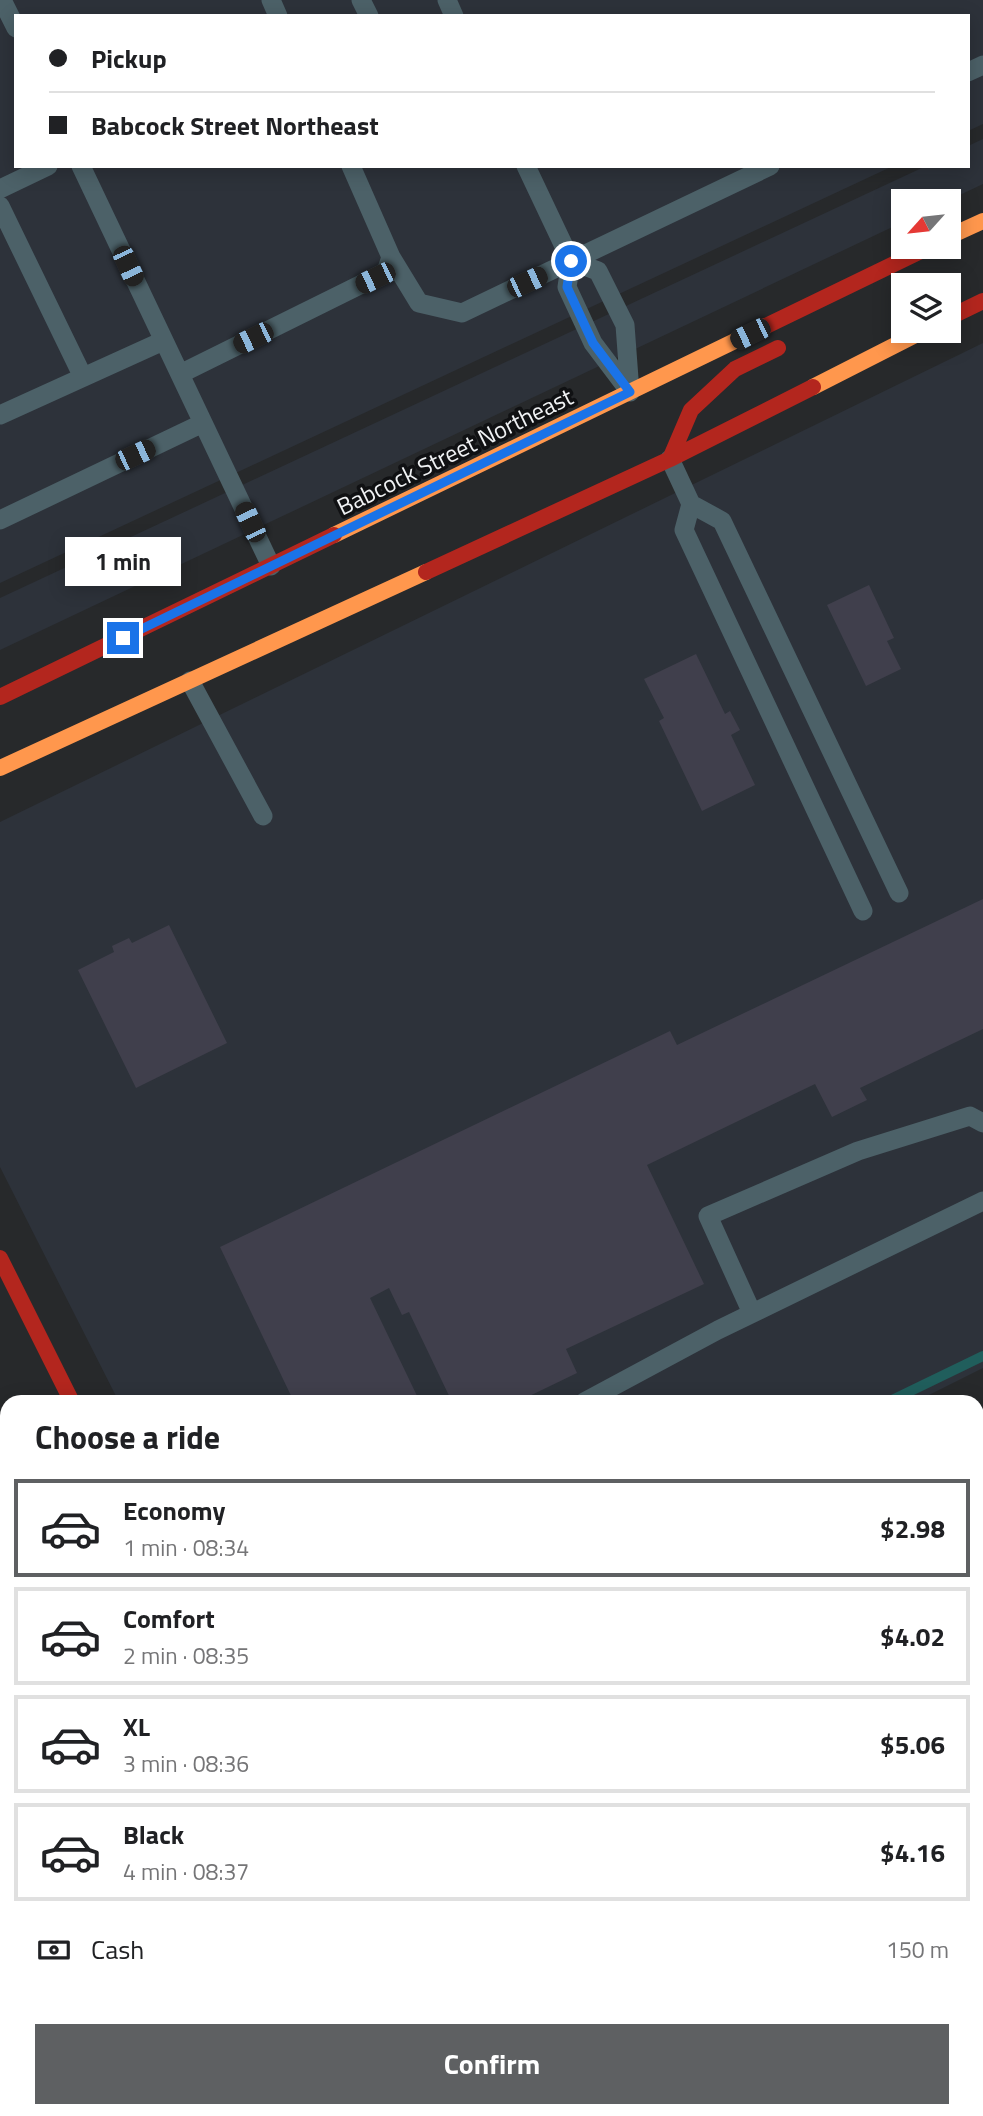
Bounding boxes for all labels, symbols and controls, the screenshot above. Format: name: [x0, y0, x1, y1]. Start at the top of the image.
text: Pickup: [91, 39, 167, 78]
text: Babcock Street Northeast: [91, 106, 379, 145]
north arrow: [891, 189, 961, 259]
map controls: [891, 189, 961, 343]
car: [110, 243, 147, 289]
route start: [555, 245, 587, 277]
car: [352, 259, 399, 297]
car: [504, 264, 551, 300]
button: layers: [891, 273, 961, 343]
car: [727, 315, 774, 353]
car: [230, 319, 277, 357]
street label: Babcock Street Northeast: [330, 378, 579, 524]
car: [112, 437, 159, 473]
car: [232, 499, 269, 545]
callout: 1 min: [65, 536, 181, 586]
text: 1 min: [95, 544, 151, 579]
route end: [107, 622, 139, 654]
text: Choose a ride: [35, 1413, 220, 1461]
text: Economy: [123, 1491, 225, 1530]
icon: car: [39, 1497, 102, 1560]
text: $2.98: [880, 1509, 945, 1548]
text: 1 min · 08:34: [123, 1530, 249, 1565]
text: Comfort: [123, 1599, 215, 1638]
icon: car: [39, 1605, 102, 1668]
text: $4.02: [880, 1617, 945, 1656]
text: 2 min · 08:35: [123, 1638, 249, 1673]
text: XL: [123, 1707, 150, 1746]
icon: car: [39, 1713, 102, 1776]
text: $5.06: [880, 1725, 945, 1764]
text: 3 min · 08:36: [123, 1746, 249, 1781]
text: Black: [123, 1815, 184, 1854]
icon: car: [39, 1821, 102, 1884]
text: $4.16: [880, 1833, 945, 1872]
text: 4 min · 08:37: [123, 1854, 249, 1889]
text: Cash: [91, 1930, 144, 1969]
icon: cash: [35, 1931, 73, 1969]
text: 150 m: [886, 1932, 949, 1967]
button: Confirm: [35, 2024, 949, 2104]

